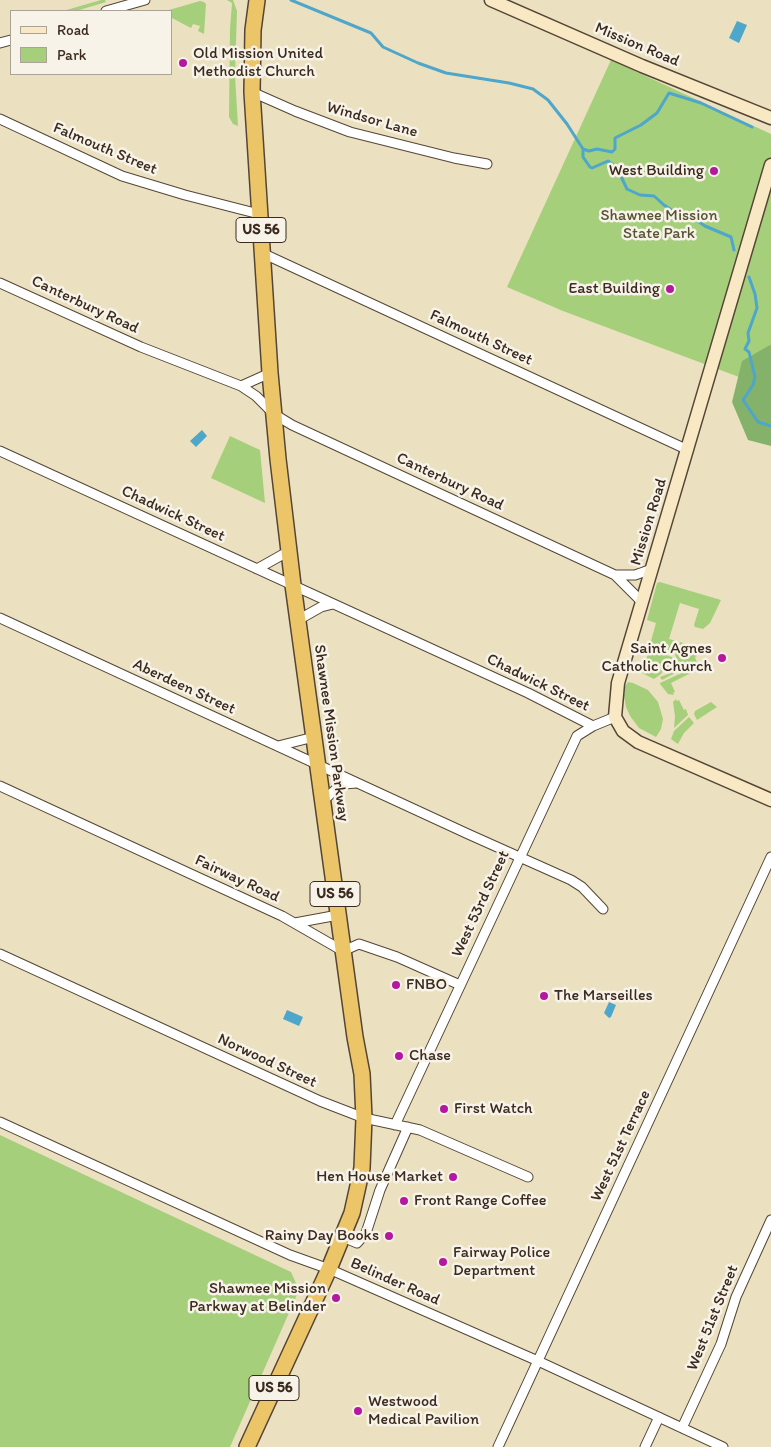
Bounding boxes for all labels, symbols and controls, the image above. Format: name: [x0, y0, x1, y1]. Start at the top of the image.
legend: [10, 10, 172, 75]
street label: Mission Road: [592, 19, 682, 71]
text: Road: [57, 21, 89, 39]
place label: Old Mission United Methodist Church: [193, 44, 323, 82]
text: Park: [57, 46, 87, 64]
marker: Old Mission United Methodist Church: [177, 57, 189, 69]
street label: Windsor Lane: [324, 98, 420, 142]
street label: Falmouth Street: [50, 118, 160, 180]
place label: West Building: [609, 161, 704, 181]
marker: West Building: [708, 165, 720, 177]
park label: Shawnee Mission State Park: [600, 206, 718, 244]
road number: US 56: [236, 218, 286, 242]
street label: Canterbury Road: [28, 272, 142, 338]
place label: East Building: [568, 279, 660, 299]
marker: East Building: [664, 283, 676, 295]
street label: Falmouth Street: [427, 306, 535, 370]
street label: Canterbury Road: [393, 449, 507, 515]
street label: Mission Road: [627, 476, 671, 568]
street label: Chadwick Street: [118, 482, 228, 546]
place label: Saint Agnes Catholic Church: [602, 639, 712, 677]
street label: Shawnee Mission Parkway: [309, 643, 353, 823]
street label: Chadwick Street: [483, 650, 593, 716]
marker: Saint Agnes Catholic Church: [716, 652, 728, 664]
street label: Aberdeen Street: [130, 655, 238, 719]
street label: West 53rd Street: [448, 848, 514, 960]
street label: Fairway Road: [192, 851, 282, 907]
road number: US 56: [310, 882, 360, 906]
place label: FNBO: [406, 975, 447, 995]
marker: FNBO: [390, 979, 402, 991]
place label: The Marseilles: [554, 986, 653, 1006]
marker: The Marseilles: [538, 990, 550, 1002]
street label: Norwood Street: [214, 1030, 320, 1092]
place label: Chase: [409, 1046, 451, 1066]
marker: Chase: [393, 1050, 405, 1062]
street label: West 51st Terrace: [587, 1087, 655, 1205]
place label: First Watch: [454, 1099, 533, 1119]
marker: First Watch: [438, 1103, 450, 1115]
place label: Hen House Market: [316, 1167, 443, 1187]
marker: Hen House Market: [447, 1171, 459, 1183]
place label: Front Range Coffee: [414, 1191, 547, 1211]
marker: Front Range Coffee: [398, 1195, 410, 1207]
place label: Rainy Day Books: [265, 1226, 379, 1246]
marker: Rainy Day Books: [383, 1230, 395, 1242]
place label: Fairway Police Department: [453, 1243, 550, 1281]
street label: Belinder Road: [347, 1254, 443, 1310]
marker: Fairway Police Department: [437, 1256, 449, 1268]
street label: West 51st Street: [683, 1262, 743, 1374]
place label: Shawnee Mission Parkway at Belinder: [189, 1279, 326, 1317]
marker: Shawnee Mission Parkway at Belinder: [330, 1292, 342, 1304]
road number: US 56: [249, 1376, 299, 1400]
place label: Westwood Medical Pavilion: [368, 1392, 479, 1430]
marker: Westwood Medical Pavilion: [352, 1405, 364, 1417]

